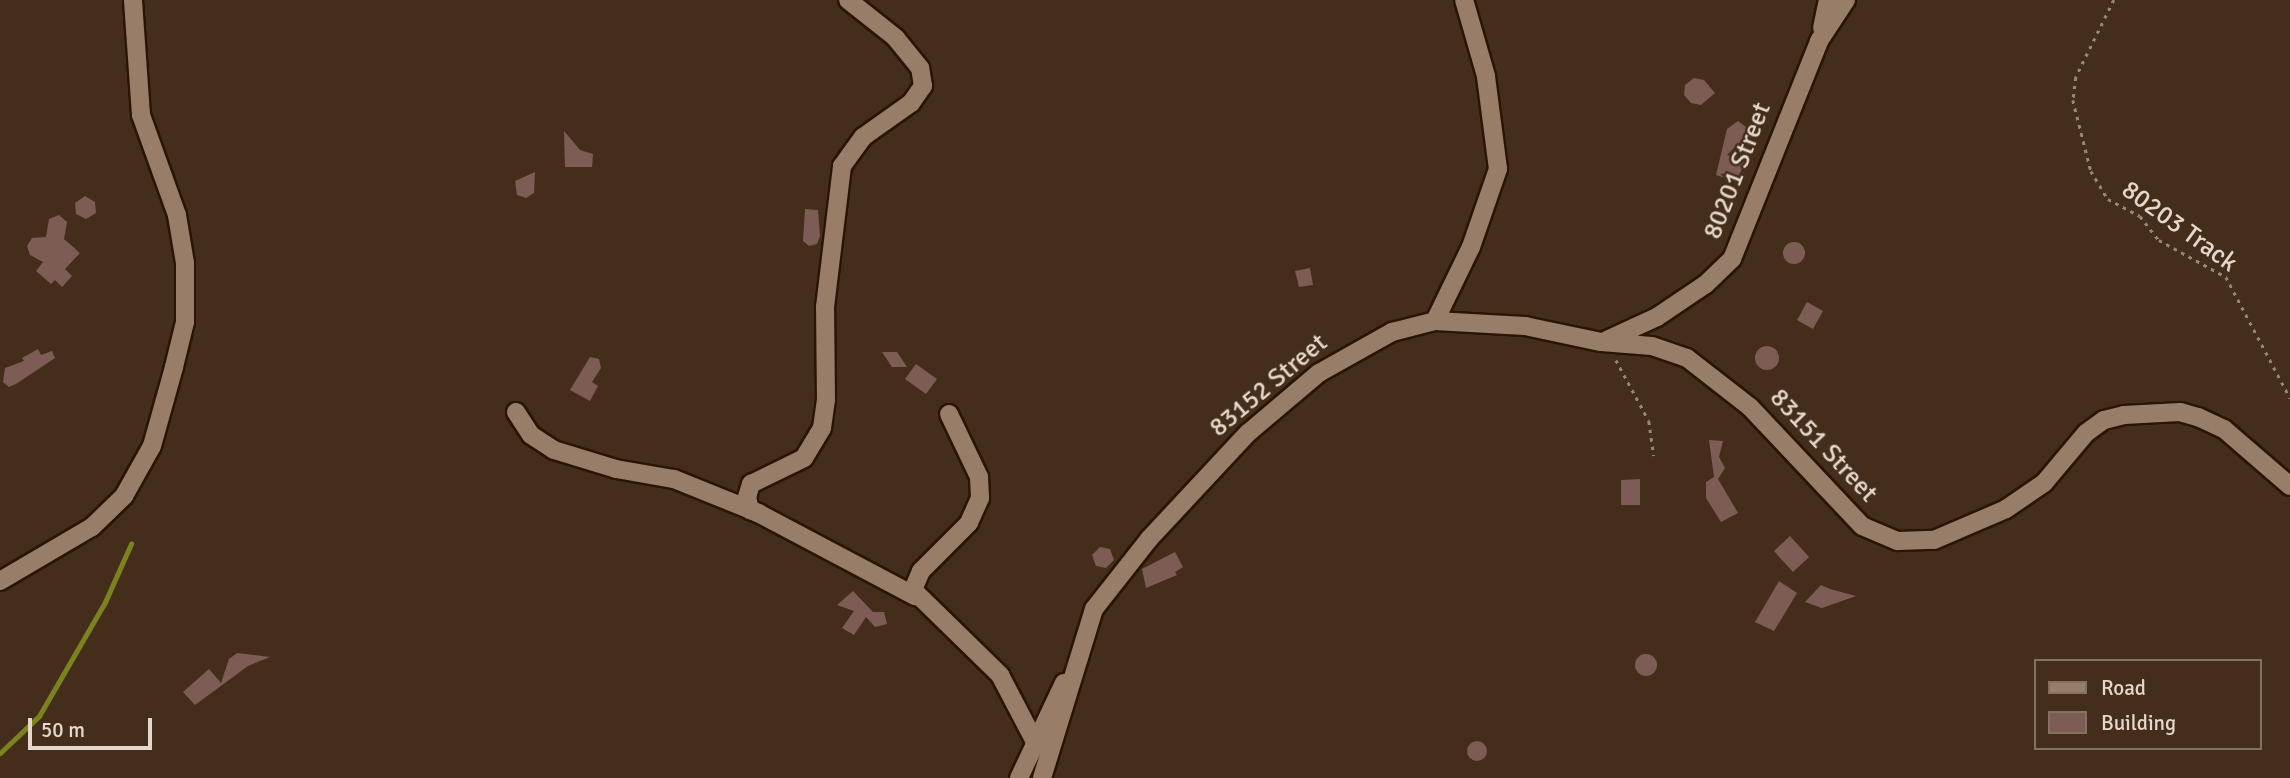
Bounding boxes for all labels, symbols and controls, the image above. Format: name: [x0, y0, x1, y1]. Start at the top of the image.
street label: 80201 Street: [1698, 98, 1778, 244]
street label: 80203 Track: [2115, 175, 2243, 279]
street label: 83152 Street: [1204, 328, 1334, 444]
street label: 83151 Street: [1763, 383, 1883, 509]
legend: [2035, 659, 2262, 750]
text: Road: [2101, 675, 2146, 701]
scale bar: [32, 704, 156, 748]
text: Building: [2101, 710, 2176, 736]
text: 50 m: [41, 717, 85, 743]

